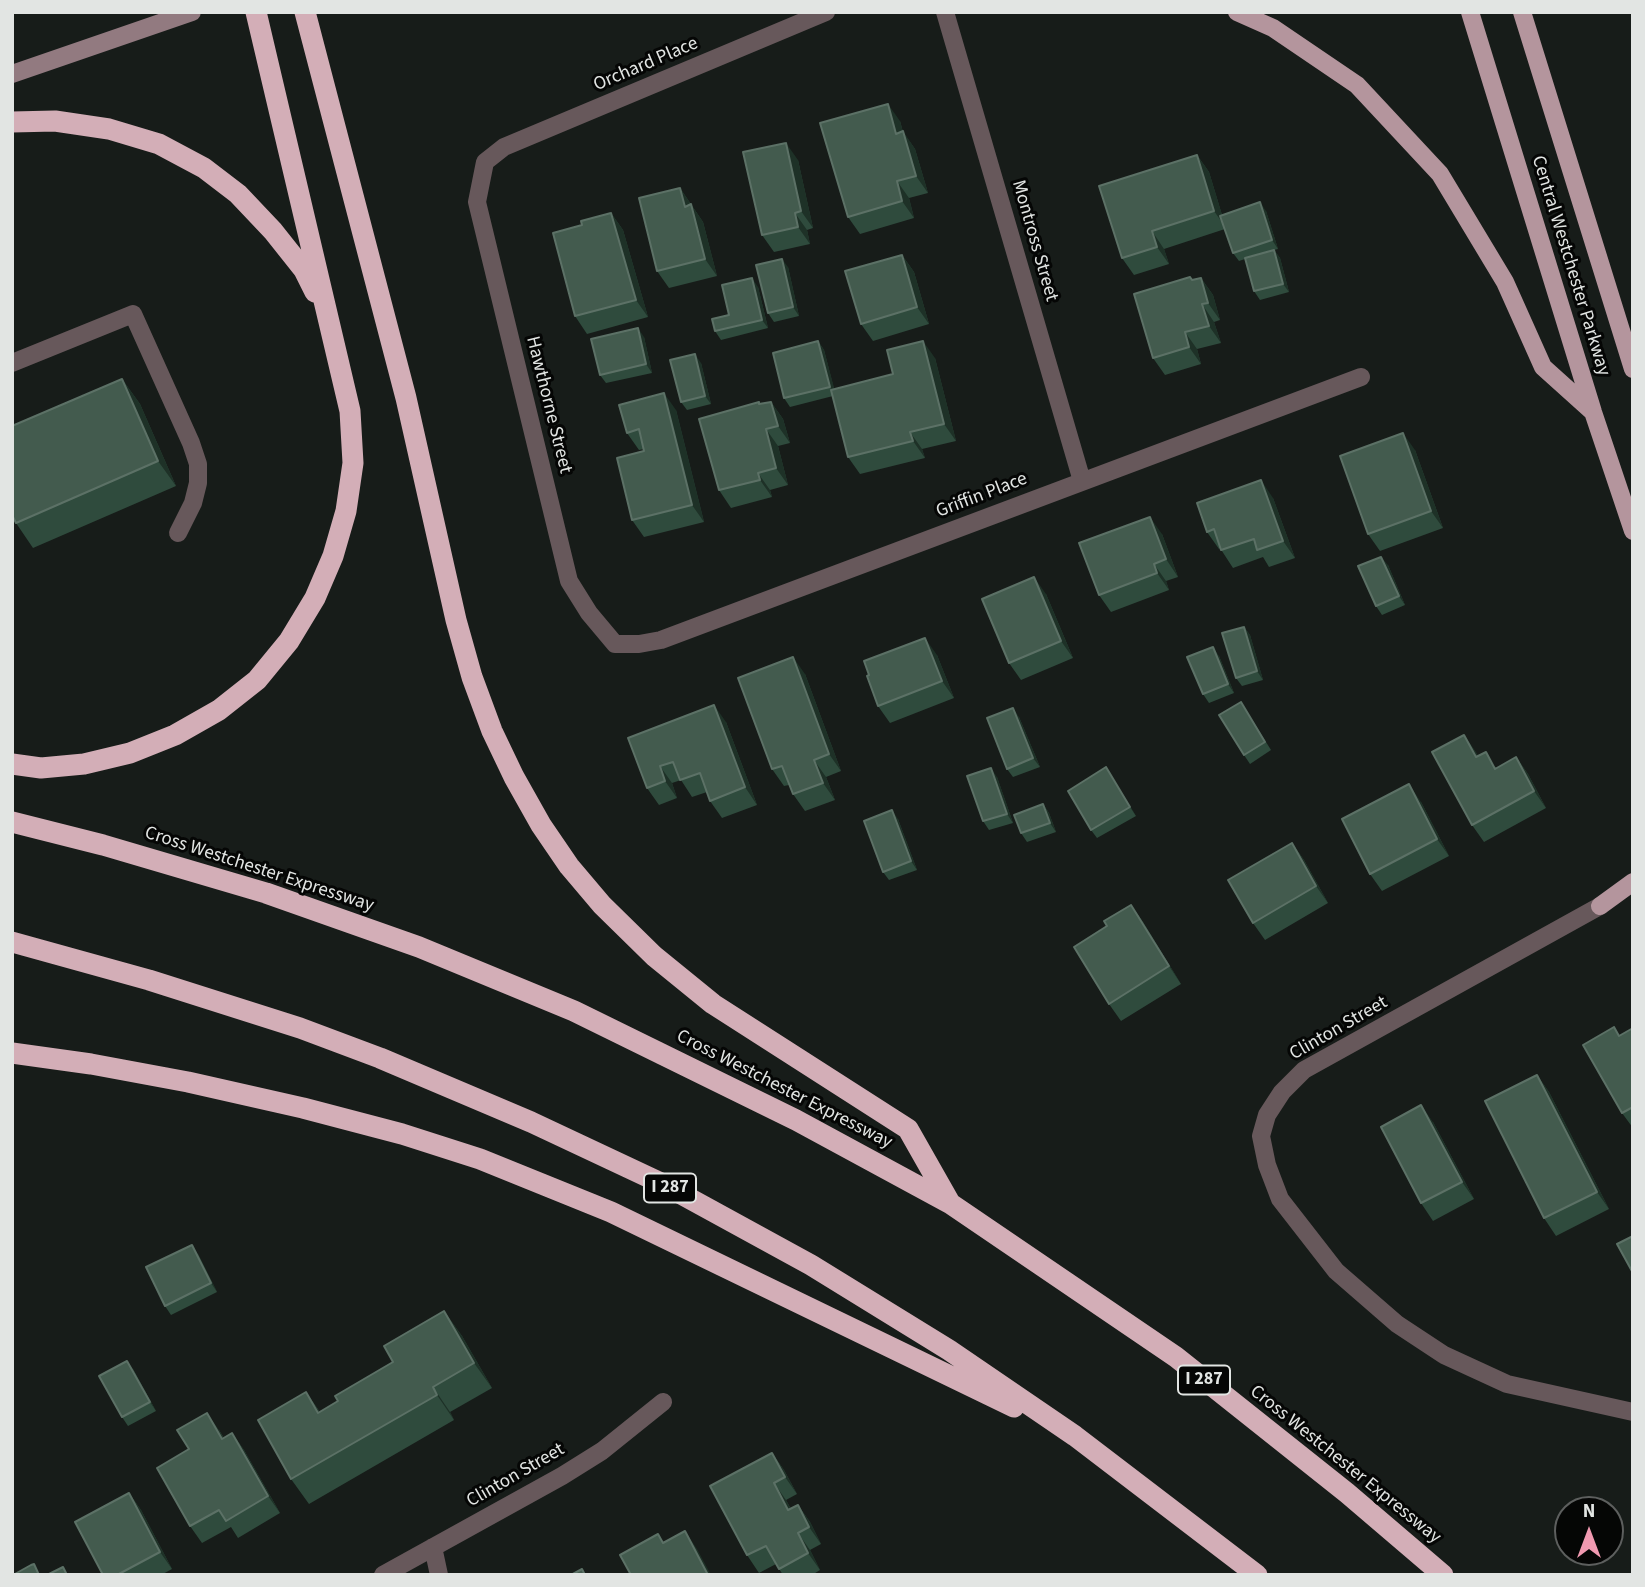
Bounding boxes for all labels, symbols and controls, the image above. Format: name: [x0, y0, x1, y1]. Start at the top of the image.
street label: Orchard Place: [590, 33, 702, 97]
street label: Central Westchester Parkway: [1526, 153, 1614, 379]
street label: Montross Street: [1006, 178, 1062, 304]
street label: Hawthorne Street: [520, 334, 576, 476]
street label: Griffin Place: [933, 468, 1031, 524]
street label: Cross Westchester Expressway: [142, 822, 376, 918]
street label: Clinton Street: [1286, 992, 1392, 1066]
street label: Cross Westchester Expressway: [672, 1025, 896, 1155]
road number: I 287: [644, 1174, 696, 1203]
road number: I 287: [1178, 1366, 1230, 1394]
street label: Cross Westchester Expressway: [1245, 1381, 1445, 1549]
street label: Clinton Street: [463, 1439, 569, 1513]
north arrow: [1554, 1496, 1624, 1566]
text: N: [1583, 1498, 1595, 1525]

